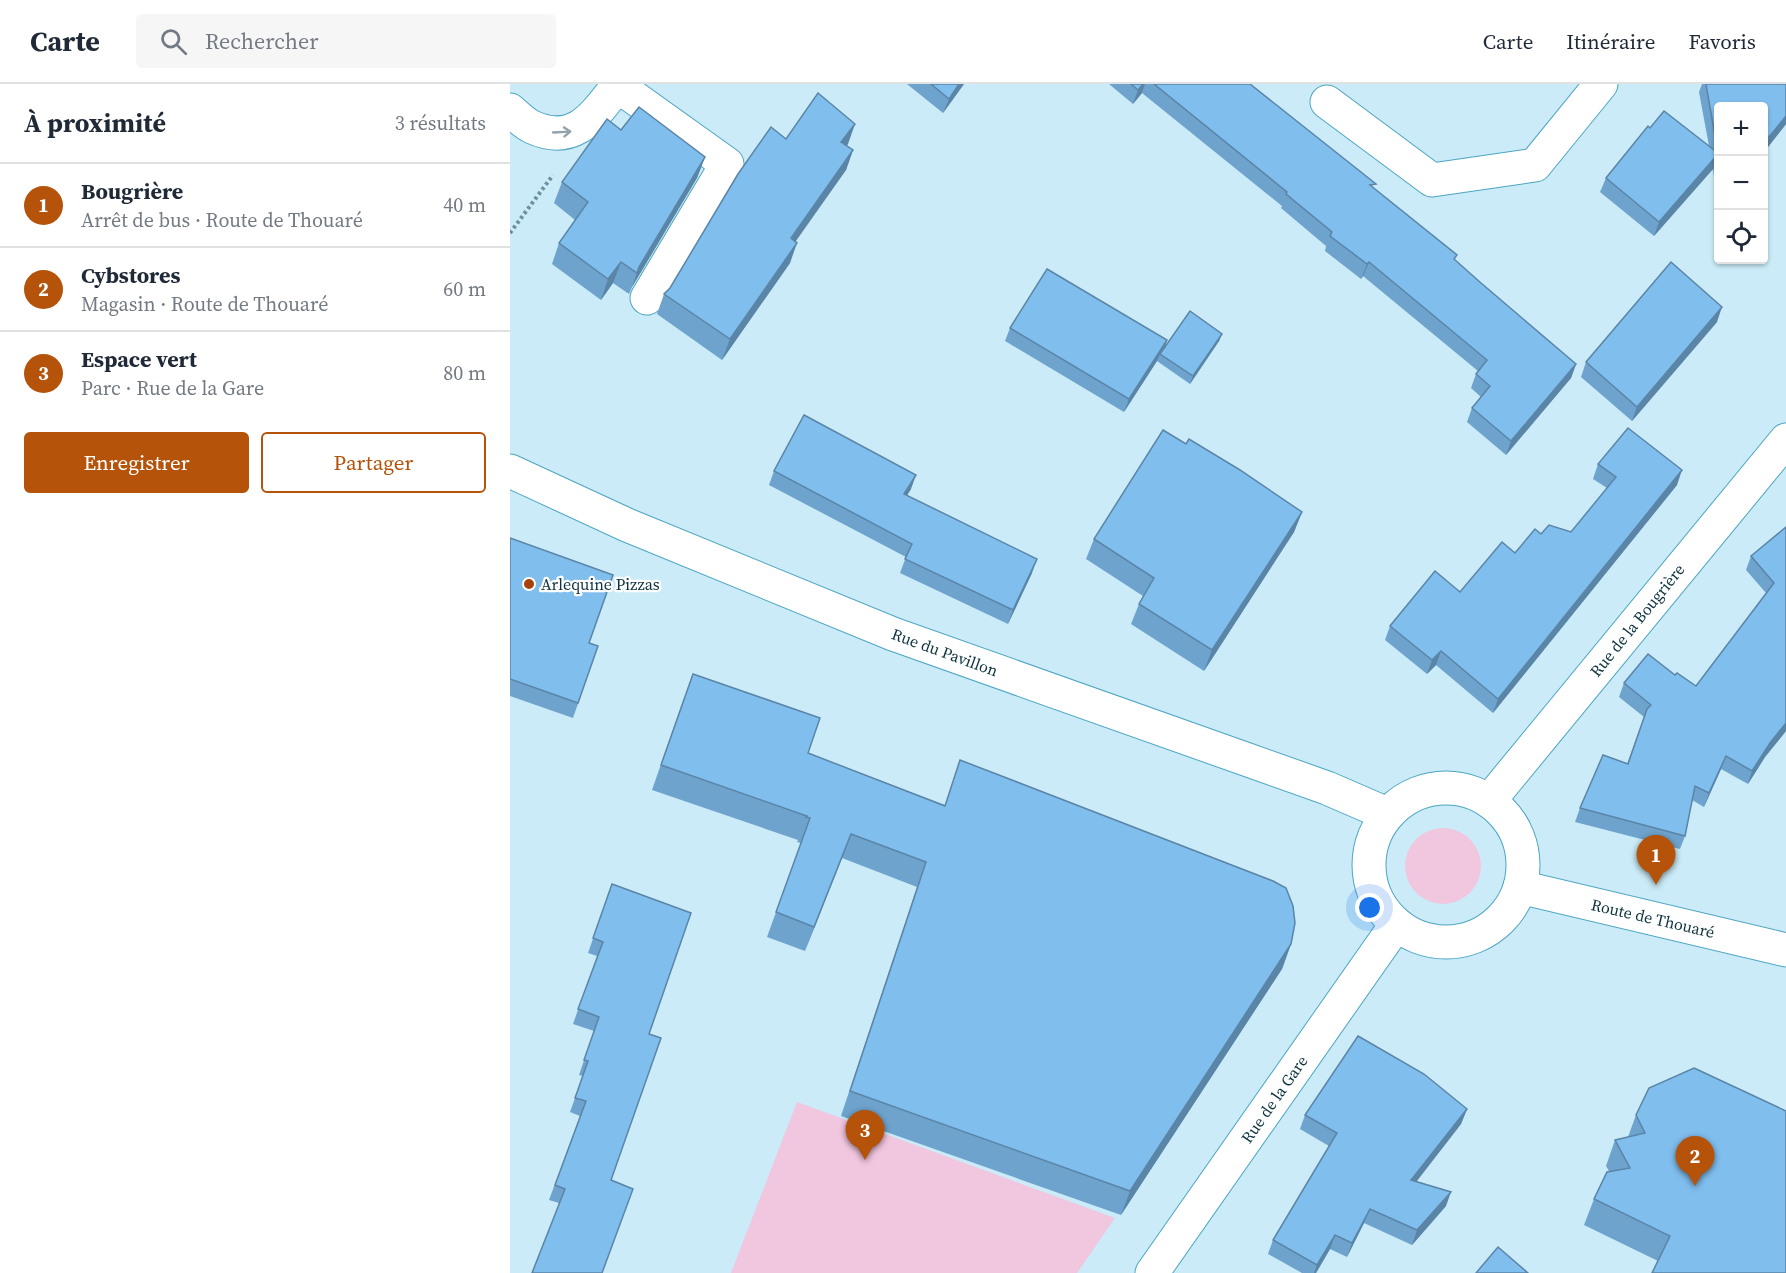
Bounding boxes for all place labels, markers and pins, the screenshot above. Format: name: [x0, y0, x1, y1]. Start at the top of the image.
place label: Arlequine Pizzas: [541, 573, 660, 595]
marker: Arlequine Pizzas: [522, 577, 536, 591]
pin: 1: [1636, 836, 1676, 885]
pin: 3: [846, 1110, 884, 1160]
pin: 2: [1676, 1136, 1714, 1186]

